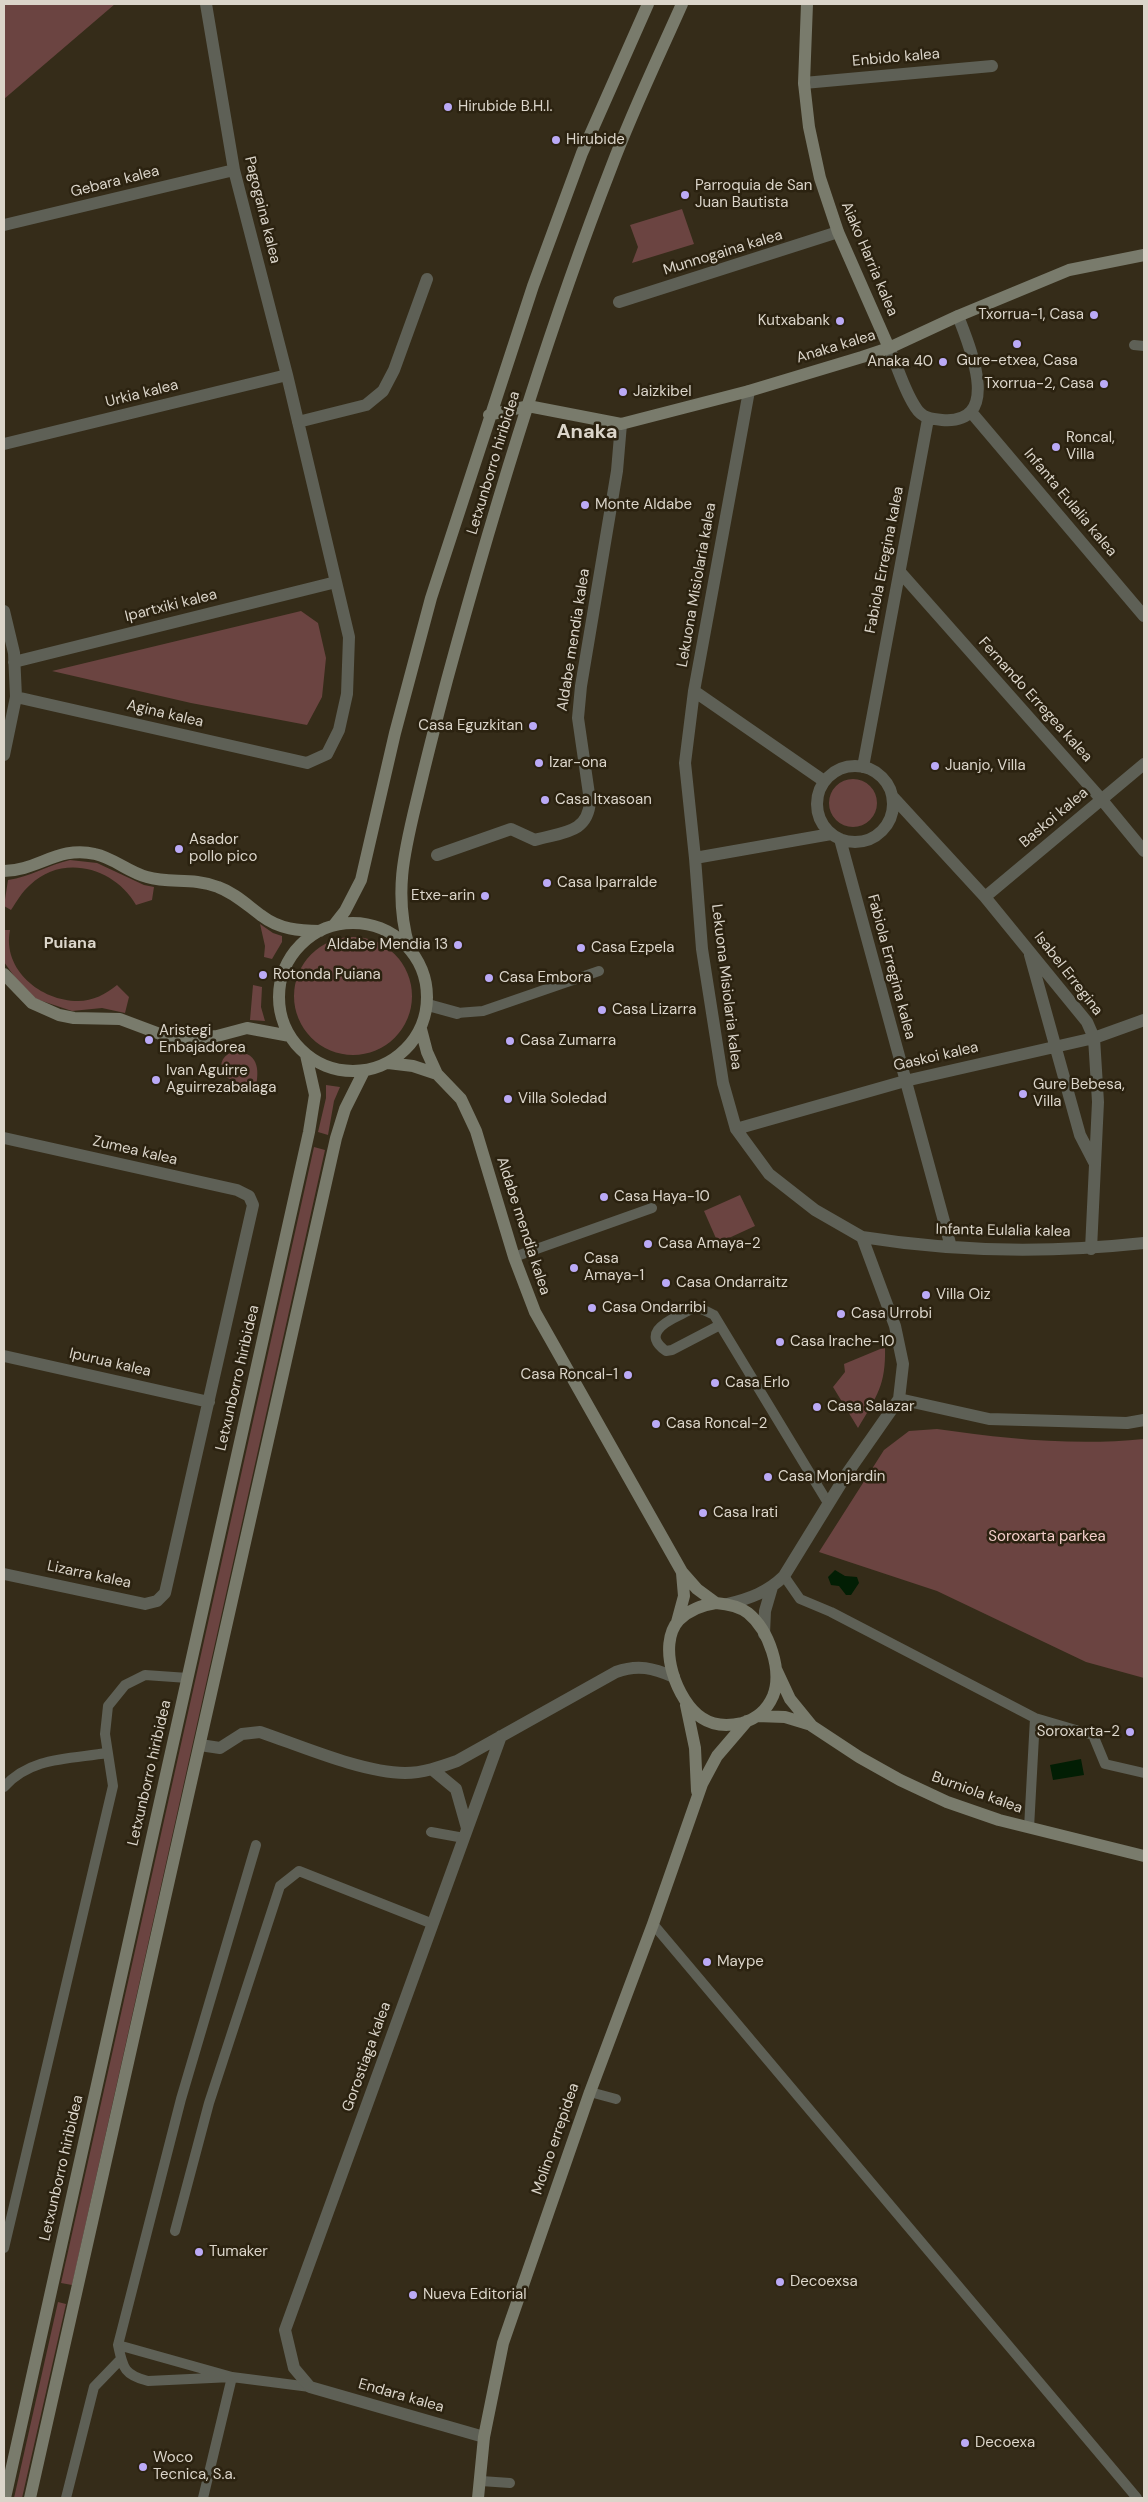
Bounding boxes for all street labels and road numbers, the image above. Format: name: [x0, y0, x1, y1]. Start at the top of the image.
street label: Enbido kalea: [851, 45, 941, 71]
street label: Pagogaina kalea: [240, 155, 284, 265]
street label: Gebara kalea: [69, 162, 161, 202]
street label: Aiako Harria kalea: [837, 199, 901, 319]
street label: Munnogaina kalea: [661, 226, 785, 280]
street label: Anaka kalea: [794, 326, 878, 368]
street label: Urkia kalea: [104, 376, 180, 412]
street label: Letxunborro hiribidea: [464, 389, 524, 537]
street label: Infanta Eulalia kalea: [1020, 445, 1120, 561]
street label: Fabiola Erregina kalea: [862, 485, 908, 635]
street label: Lekuona Misiolaria kalea: [674, 501, 720, 669]
street label: Aldabe mendia kalea: [554, 567, 594, 713]
street label: Ipartxiki kalea: [123, 586, 219, 626]
street label: Fernando Erregea kalea: [974, 634, 1096, 766]
street label: Agina kalea: [125, 696, 205, 732]
street label: Baskoi kalea: [1016, 784, 1092, 852]
street label: Fabiola Erregina kalea: [863, 893, 919, 1041]
street label: Lekuona Misiolaria kalea: [707, 903, 745, 1071]
street label: Isabel Erregina: [1030, 929, 1106, 1019]
street label: Gaskoi kalea: [892, 1039, 980, 1075]
street label: Zumea kalea: [91, 1133, 179, 1169]
street label: Aldabe mendia kalea: [492, 1155, 554, 1297]
street label: Infanta Eulalia kalea: [935, 1221, 1071, 1241]
street label: Letxunborro hiribidea: [212, 1303, 264, 1453]
street label: Ipurua kalea: [67, 1345, 153, 1381]
street label: Lizarra kalea: [45, 1557, 133, 1593]
street label: Letxunborro hiribidea: [124, 1698, 176, 1848]
street label: Burniola kalea: [929, 1768, 1025, 1818]
street label: Gorostiaga kalea: [339, 2000, 395, 2114]
street label: Molino errepidea: [528, 2081, 584, 2197]
street label: Letxunborro hiribidea: [36, 2093, 88, 2243]
street label: Endara kalea: [356, 2375, 446, 2417]

